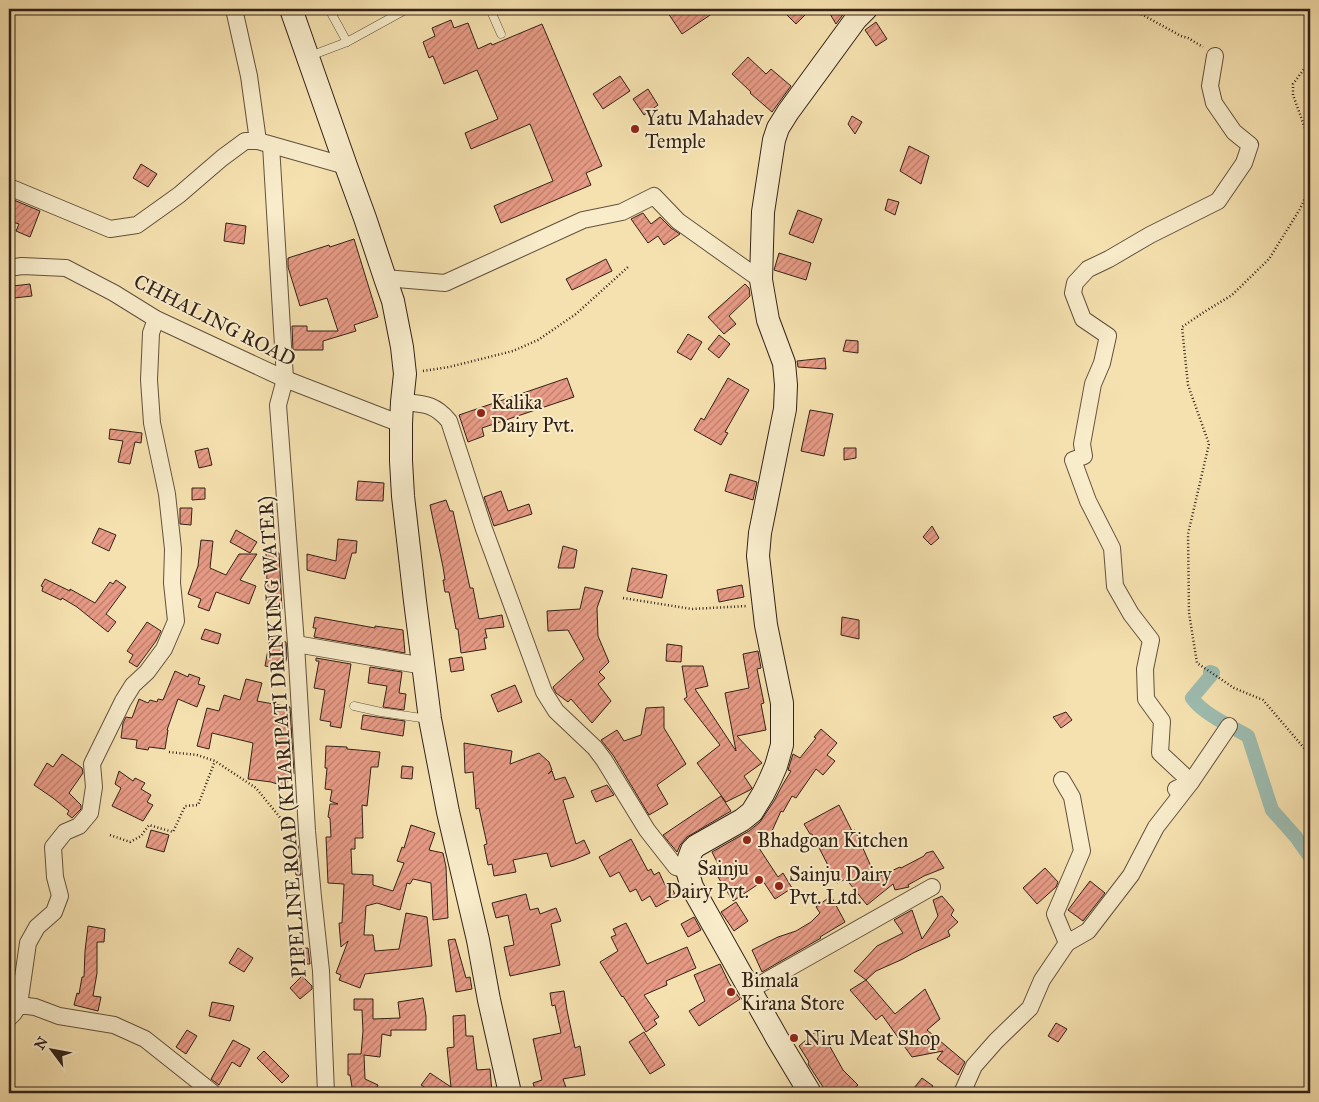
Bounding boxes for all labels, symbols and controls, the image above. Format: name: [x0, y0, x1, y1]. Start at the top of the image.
place label: Yatu Mahadev Temple: [645, 106, 765, 153]
marker: Yatu Mahadev Temple: [629, 123, 641, 135]
street label: CHHALING ROAD: [130, 269, 300, 371]
place label: Kalika Dairy Pvt.: [491, 390, 574, 437]
marker: Kalika Dairy Pvt.: [475, 407, 487, 419]
street label: PIPELINE ROAD (KHARIPATI DRINKING WATER): [253, 495, 312, 979]
place label: Bhadgoan Kitchen: [757, 828, 908, 853]
marker: Bhadgoan Kitchen: [741, 834, 753, 846]
place label: Sainju Dairy Pvt.: [666, 856, 749, 903]
place label: Sainju Dairy Pvt. Ltd.: [789, 862, 892, 909]
marker: Sainju Dairy Pvt.: [753, 874, 765, 886]
marker: Sainju Dairy Pvt. Ltd.: [773, 880, 785, 892]
place label: Bimala Kirana Store: [741, 968, 845, 1015]
marker: Bimala Kirana Store: [725, 986, 737, 998]
north arrow: [28, 1024, 78, 1074]
place label: Niru Meat Shop: [804, 1026, 940, 1050]
marker: Niru Meat Shop: [788, 1032, 800, 1044]
text: N: [31, 1034, 52, 1053]

